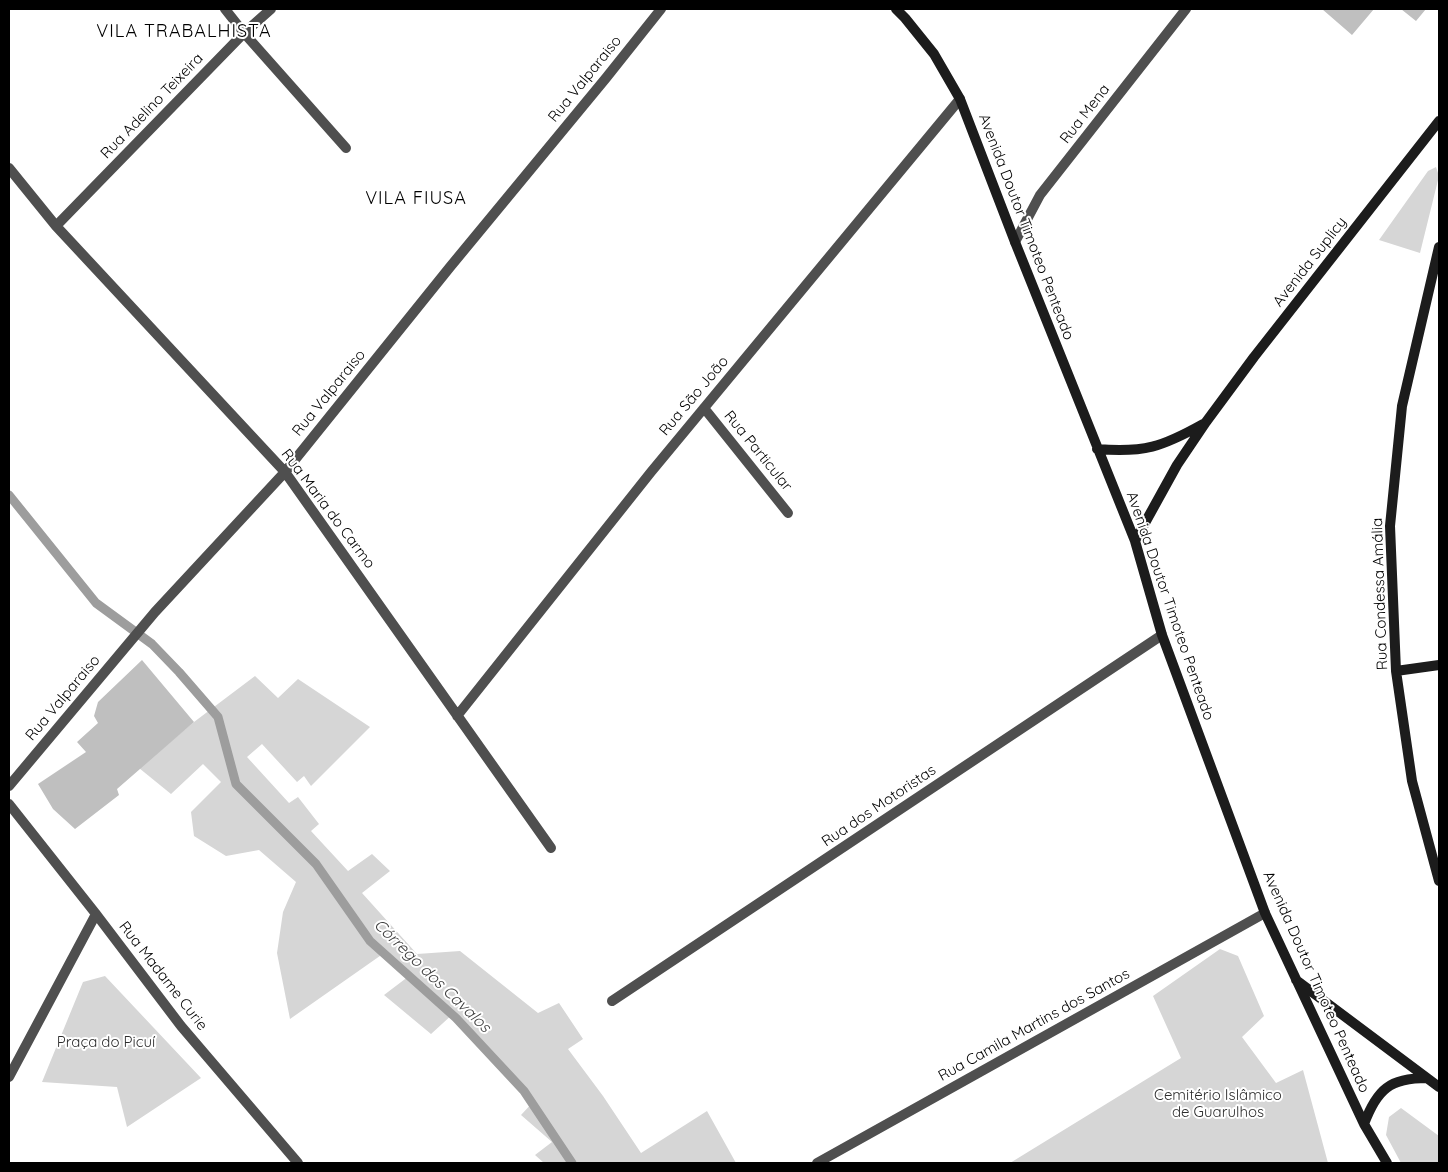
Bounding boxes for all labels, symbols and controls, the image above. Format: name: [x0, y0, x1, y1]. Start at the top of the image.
district label: VILA TRABALHISTA: [94, 21, 274, 43]
street label: Rua Valparaiso: [545, 32, 625, 126]
street label: Rua Adelino Teixeira: [97, 49, 207, 163]
street label: Rua Mena: [1056, 81, 1114, 147]
street label: Avenida Doutor Timoteo Penteado: [974, 111, 1078, 343]
district label: VILA FIUSA: [364, 188, 468, 210]
street label: Avenida Suplicy: [1269, 214, 1351, 310]
street label: Rua Valparaiso: [289, 346, 369, 440]
street label: Rua São João: [656, 353, 732, 439]
street label: Rua Particular: [720, 407, 796, 495]
street label: Rua Maria do Carmo: [277, 446, 379, 572]
street label: Avenida Doutor Timoteo Penteado: [1122, 489, 1218, 723]
street label: Rua Condessa Amália: [1368, 518, 1392, 670]
street label: Rua Valparaiso: [22, 652, 104, 744]
street label: Rua dos Motoristas: [819, 761, 939, 851]
street label: Avenida Doutor Timoteo Penteado: [1259, 868, 1373, 1096]
water label: Córrego dos Cavalos: [370, 915, 494, 1037]
street label: Rua Madame Curie: [115, 918, 211, 1034]
street label: Rua Camila Martins dos Santos: [935, 965, 1133, 1085]
park label: Praça do Picuí: [57, 1033, 155, 1051]
park label: Cemitério Islâmico de Guarulhos: [1154, 1086, 1282, 1121]

